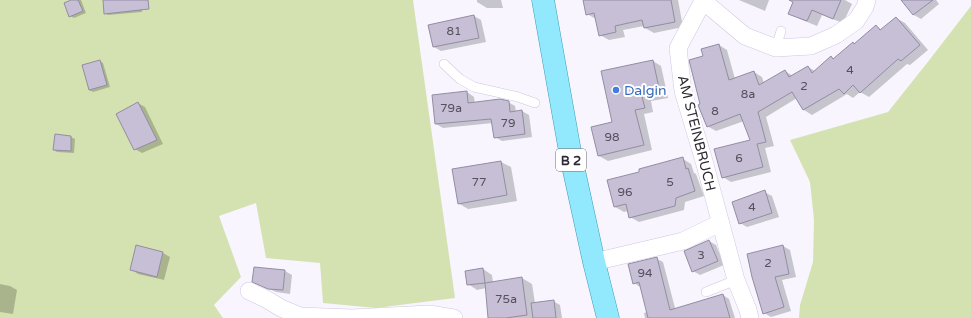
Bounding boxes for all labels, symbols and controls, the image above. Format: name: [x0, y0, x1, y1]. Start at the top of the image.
house number: 81: [446, 24, 462, 38]
house number: 4: [846, 63, 854, 77]
street label: AM STEINBRUCH: [674, 73, 719, 193]
house number: 2: [800, 79, 808, 93]
place label: Dalgin: [624, 82, 667, 99]
marker: Dalgin: [611, 85, 621, 95]
house number: 8a: [741, 87, 755, 101]
house number: 79a: [440, 101, 462, 115]
house number: 8: [711, 104, 719, 118]
house number: 79: [500, 116, 516, 130]
house number: 98: [604, 130, 620, 144]
road number: B 2: [556, 149, 586, 171]
house number: 6: [735, 151, 743, 165]
house number: 77: [471, 175, 487, 189]
house number: 5: [666, 175, 674, 189]
house number: 96: [617, 185, 633, 199]
house number: 4: [748, 200, 756, 214]
house number: 3: [697, 248, 705, 262]
house number: 2: [764, 256, 772, 270]
house number: 94: [637, 266, 653, 280]
house number: 75a: [495, 292, 517, 306]

